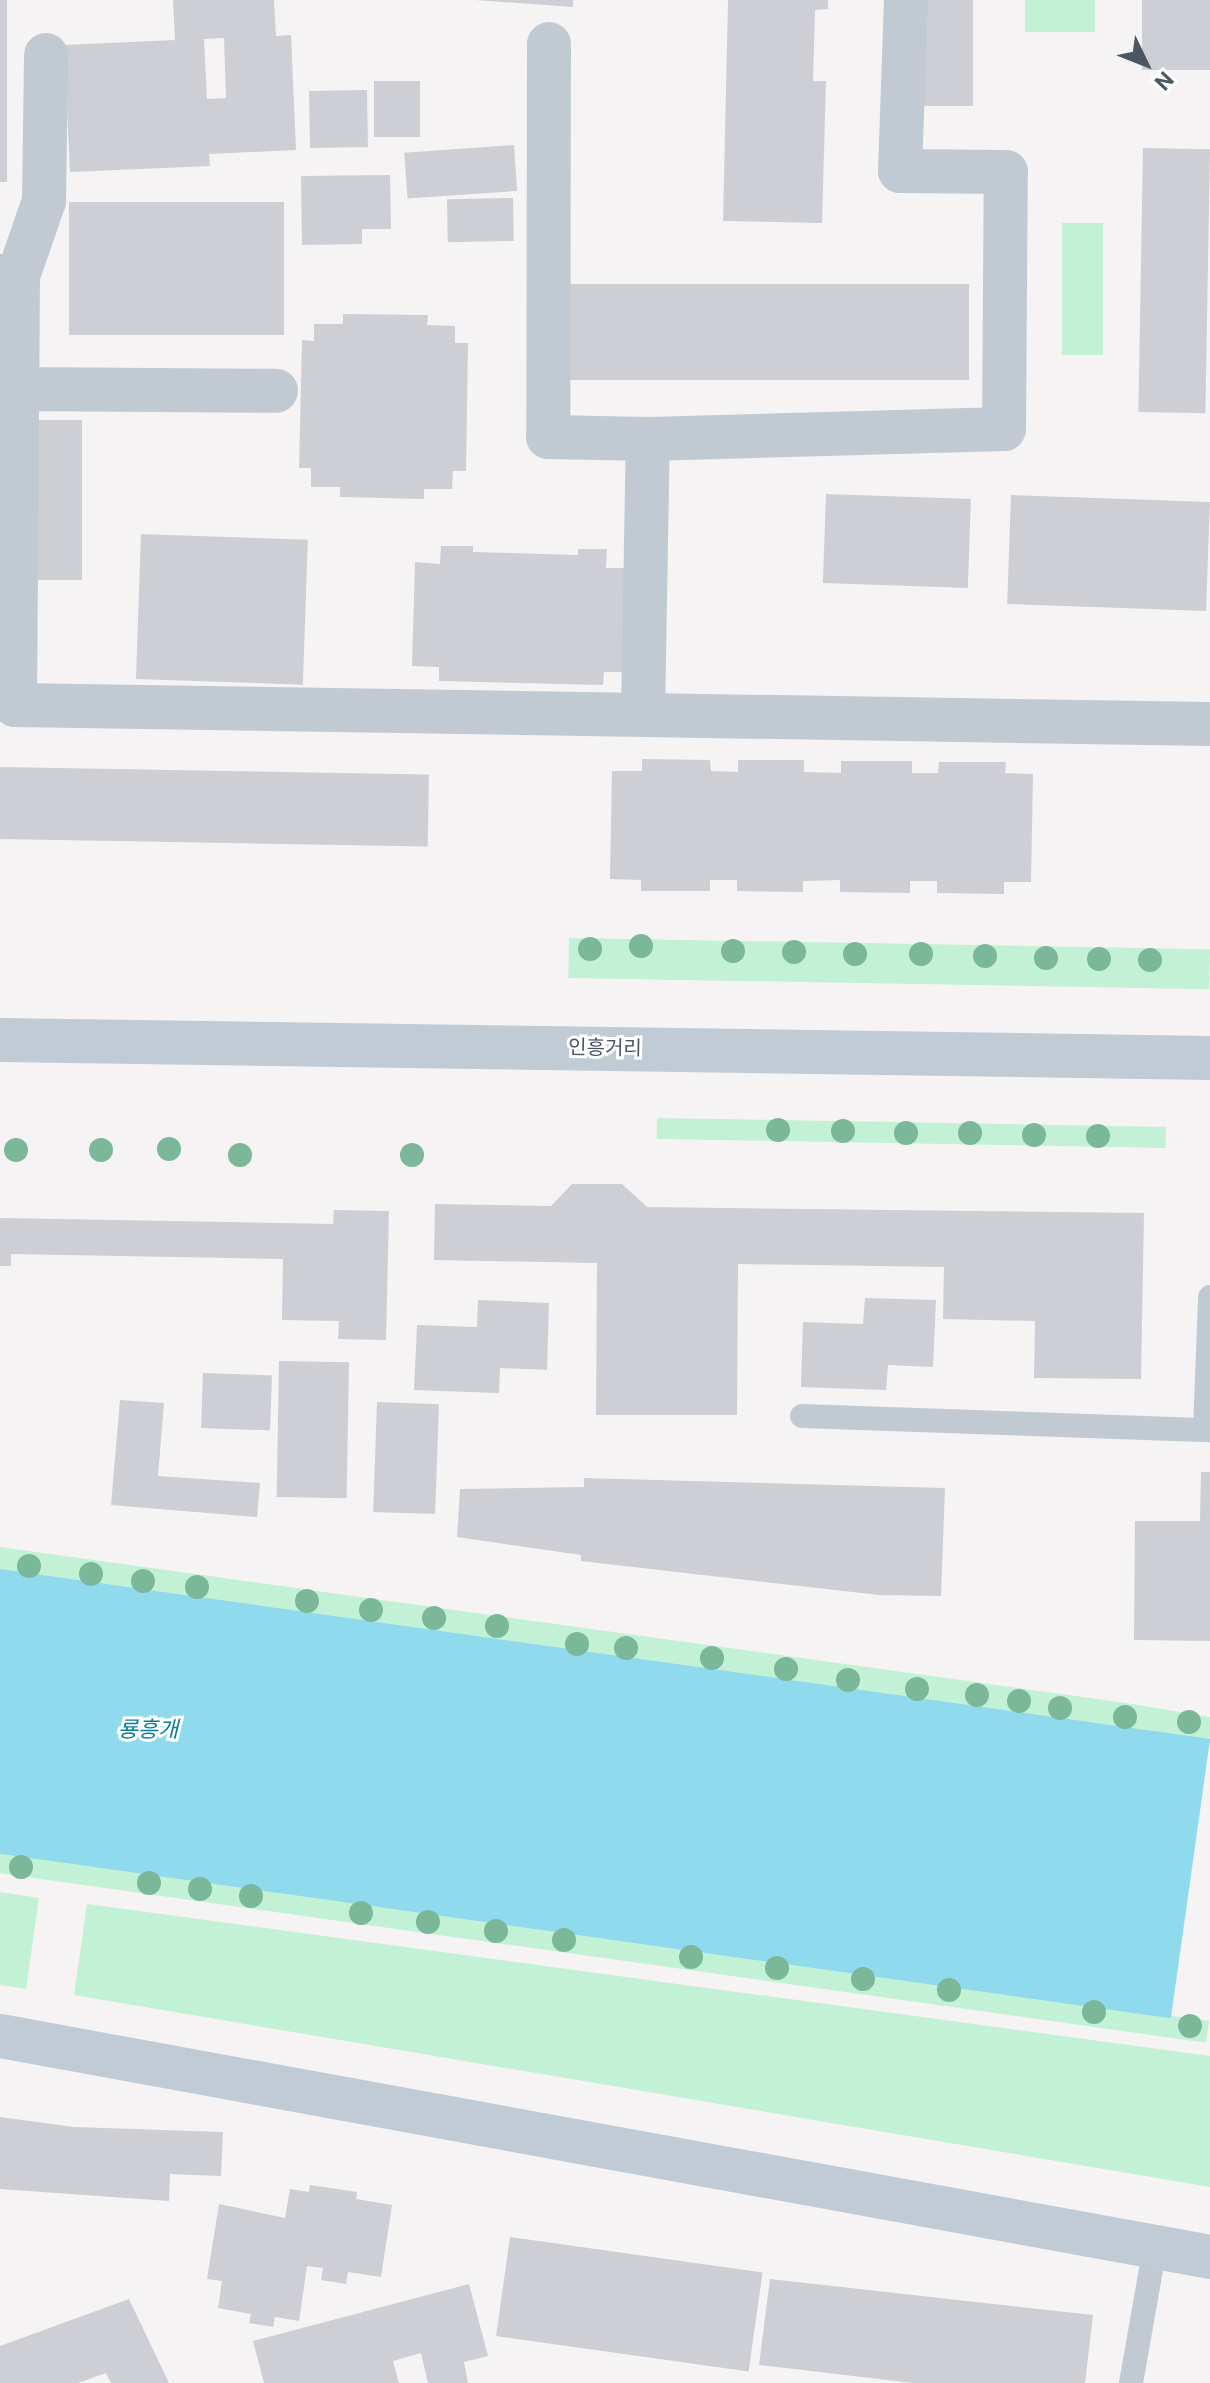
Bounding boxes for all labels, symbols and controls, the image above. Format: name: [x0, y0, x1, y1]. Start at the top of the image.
north arrow: [1106, 24, 1186, 104]
text: N: [1149, 67, 1178, 95]
street label: 인흥거리: [568, 1035, 642, 1061]
water label: 룡흥개: [118, 1717, 178, 1743]

